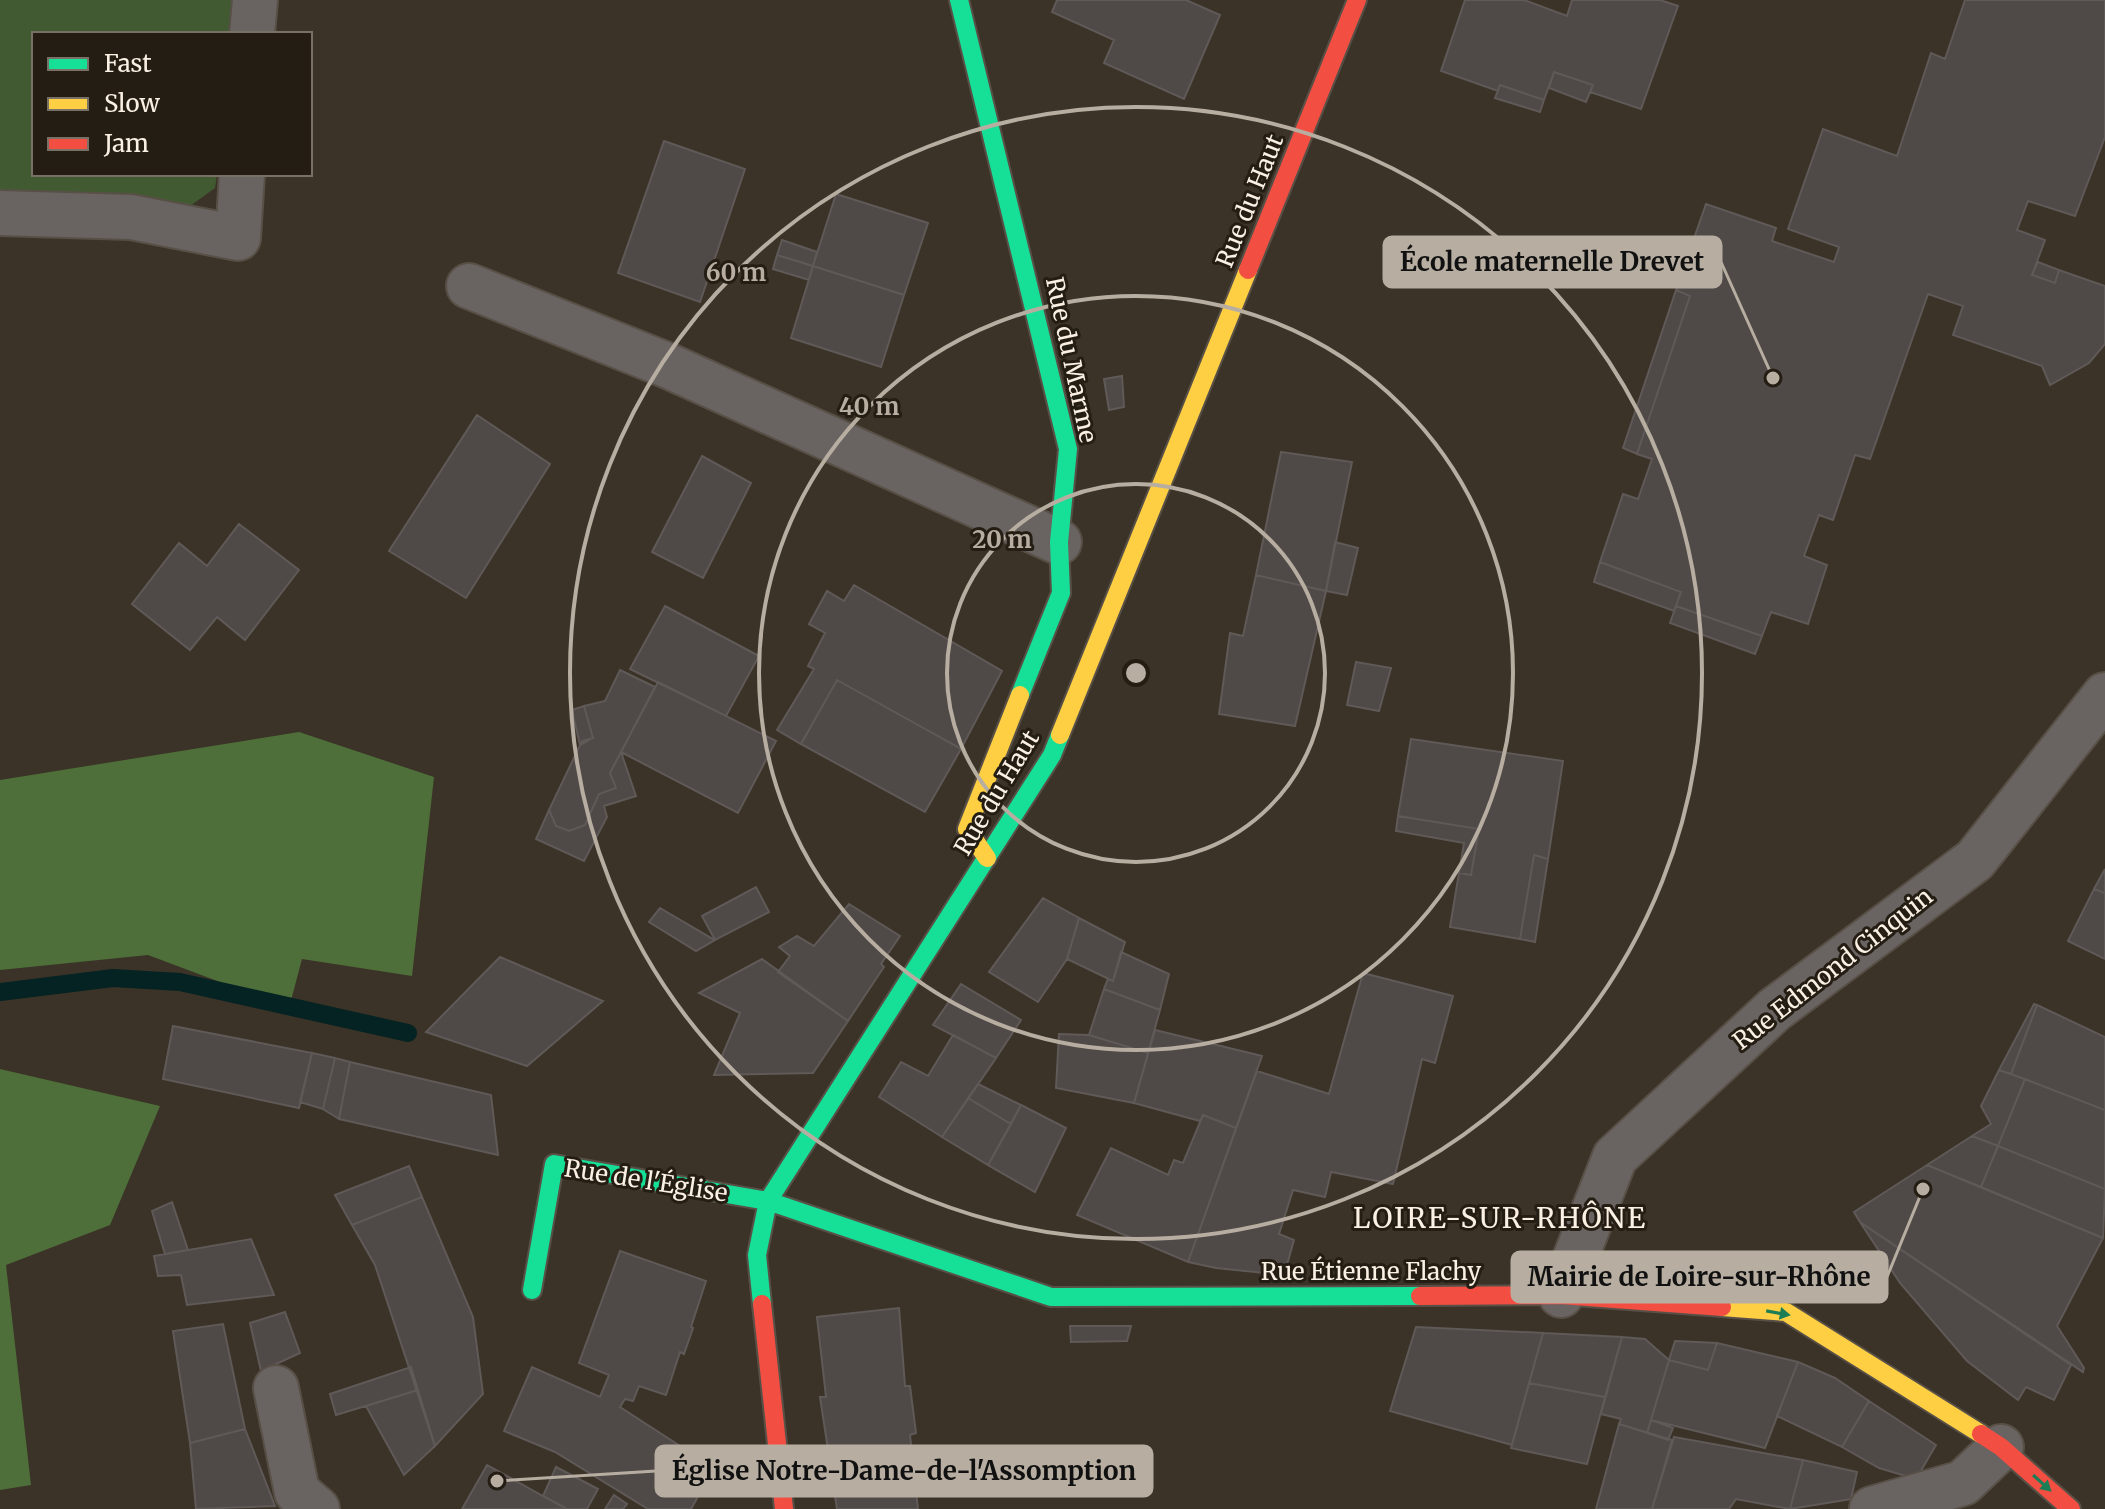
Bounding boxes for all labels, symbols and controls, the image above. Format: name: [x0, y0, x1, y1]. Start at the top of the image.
legend: [32, 32, 312, 176]
text: Fast: [104, 48, 152, 79]
text: Slow: [104, 88, 160, 119]
text: Jam: [103, 128, 149, 159]
street label: Rue du Haut: [1209, 129, 1290, 272]
callout: École maternelle Drevet: [1384, 237, 1721, 287]
text: École maternelle Drevet: [1400, 244, 1705, 278]
text: 60 m: [706, 257, 766, 288]
street label: Rue du Marme: [1039, 274, 1104, 446]
text: 40 m: [839, 391, 899, 422]
text: 20 m: [972, 524, 1032, 555]
centre of rings: [1122, 659, 1150, 687]
street label: Rue du Haut: [947, 724, 1046, 861]
street label: Rue Edmond Cinquin: [1727, 881, 1939, 1056]
street label: Rue de l'Église: [562, 1151, 730, 1209]
district label: LOIRE-SUR-RHÔNE: [1353, 1200, 1647, 1236]
callout: Mairie de Loire-sur-Rhône: [1512, 1252, 1887, 1302]
street label: Rue Étienne Flachy: [1261, 1255, 1481, 1287]
text: Mairie de Loire-sur-Rhône: [1528, 1260, 1870, 1293]
one-way arrow: [1765, 1307, 1790, 1319]
callout: Église Notre-Dame-de-l'Assomption: [656, 1446, 1152, 1496]
text: Église Notre-Dame-de-l'Assomption: [672, 1453, 1137, 1487]
one-way arrow: [2031, 1474, 2051, 1491]

